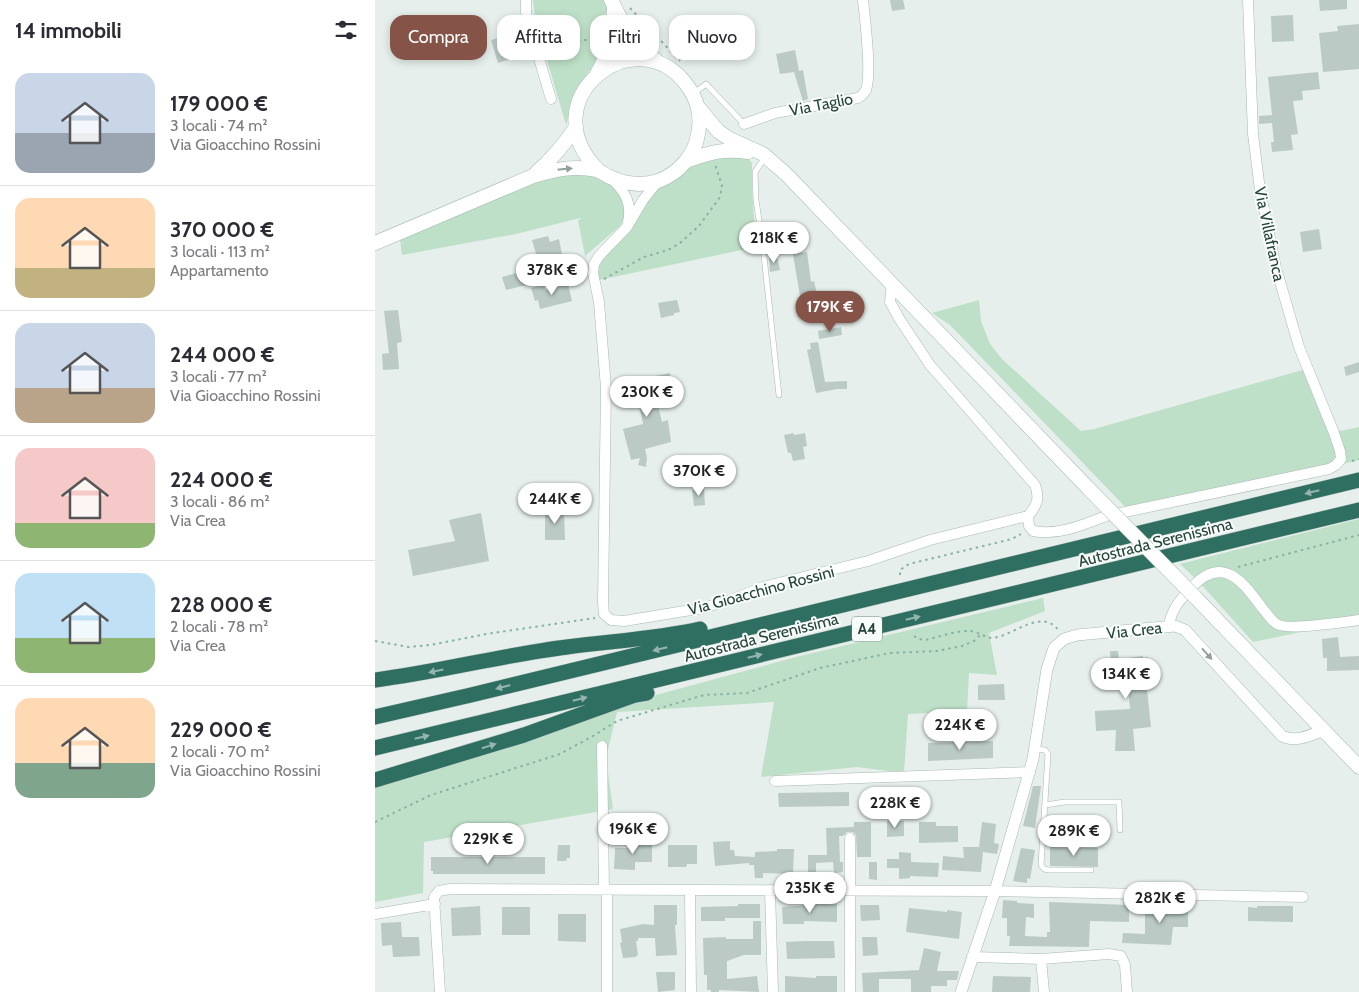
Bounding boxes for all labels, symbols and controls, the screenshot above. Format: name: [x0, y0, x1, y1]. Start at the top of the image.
chip: Compra: [390, 15, 487, 60]
chip: Affitta: [497, 15, 580, 60]
chip: Filtri: [590, 15, 659, 60]
chip: Nuovo: [669, 15, 755, 60]
icon: filters: [332, 16, 360, 44]
text: 14 immobili: [15, 18, 122, 43]
street label: Via Taglio: [788, 89, 855, 120]
text: 179 000 €: [170, 91, 268, 116]
icon: home: [55, 93, 115, 153]
text: 3 locali · 74 m²: [170, 116, 268, 135]
text: Via Gioacchino Rossini: [170, 135, 321, 154]
one-way arrow: [558, 165, 574, 173]
street label: Via Villafranca: [1250, 185, 1289, 283]
text: 370 000 €: [170, 217, 274, 242]
icon: home: [55, 218, 115, 278]
pin: 218K €: [733, 222, 815, 264]
text: 218K €: [750, 228, 798, 247]
text: 3 locali · 113 m²: [170, 242, 270, 261]
pin: 378K €: [511, 254, 593, 296]
text: 378K €: [527, 260, 577, 279]
text: Appartamento: [170, 261, 269, 280]
pin: 179K €: [789, 290, 871, 333]
text: 179K €: [807, 297, 853, 316]
text: 244 000 €: [170, 342, 275, 367]
icon: home: [55, 343, 115, 403]
text: 3 locali · 77 m²: [170, 367, 267, 386]
pin: 230K €: [606, 376, 688, 418]
text: 230K €: [621, 382, 673, 401]
text: Via Gioacchino Rossini: [170, 386, 321, 405]
pin: 370K €: [658, 454, 740, 497]
text: 370K €: [673, 461, 725, 480]
text: 224 000 €: [170, 467, 273, 492]
icon: home: [55, 468, 115, 528]
pin: 244K €: [514, 482, 596, 525]
one-way arrow: [1304, 488, 1319, 496]
text: 244K €: [529, 489, 581, 508]
text: 3 locali · 86 m²: [170, 492, 270, 511]
text: Via Crea: [170, 511, 226, 530]
street label: Autostrada Serenissima: [1076, 514, 1234, 571]
street label: Via Gioacchino Rossini: [686, 562, 836, 619]
text: 228 000 €: [170, 592, 272, 617]
icon: home: [55, 593, 115, 653]
street label: Autostrada Serenissima: [682, 609, 840, 666]
one-way arrow: [906, 614, 921, 622]
road number: A4: [852, 616, 882, 642]
text: 2 locali · 78 m²: [170, 617, 268, 636]
street label: Via Crea: [1105, 618, 1163, 643]
text: Via Crea: [170, 636, 226, 655]
one-way arrow: [653, 645, 668, 653]
one-way arrow: [1201, 647, 1213, 659]
one-way arrow: [748, 652, 763, 660]
pin: 134K €: [1085, 658, 1167, 700]
text: 134K €: [1102, 664, 1150, 683]
one-way arrow: [427, 668, 443, 676]
one-way arrow: [495, 683, 510, 691]
one-way arrow: [573, 695, 588, 703]
pin: 224K €: [919, 708, 1001, 751]
text: 224K €: [935, 715, 985, 734]
text: 229 000 €: [170, 717, 271, 742]
icon: home: [55, 718, 115, 778]
one-way arrow: [415, 733, 430, 741]
text: 2 locali · 70 m²: [170, 742, 270, 761]
one-way arrow: [482, 742, 497, 750]
text: Via Gioacchino Rossini: [170, 761, 321, 780]
pin: 228K €: [854, 786, 936, 829]
text: 228K €: [870, 793, 920, 812]
pin: 196K €: [592, 812, 674, 855]
pin: 289K €: [1033, 814, 1115, 857]
text: 196K €: [609, 819, 657, 838]
text: 289K €: [1048, 821, 1100, 840]
pin: 229K €: [447, 822, 529, 865]
text: 229K €: [463, 829, 513, 848]
pin: 235K €: [769, 872, 851, 914]
text: 235K €: [785, 878, 835, 897]
pin: 282K €: [1119, 882, 1201, 924]
text: 282K €: [1135, 888, 1185, 907]

